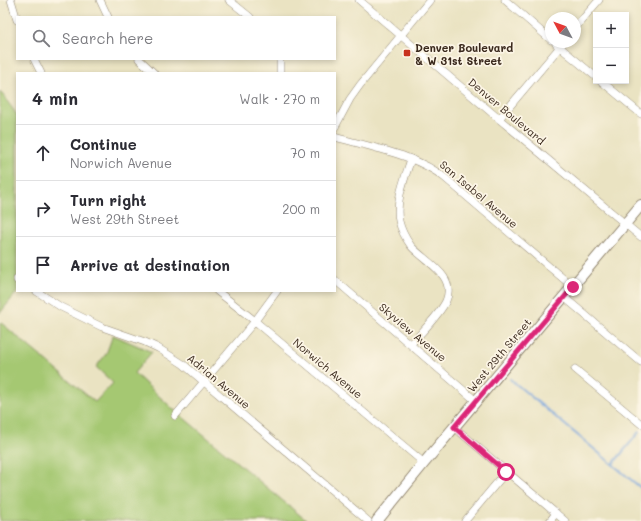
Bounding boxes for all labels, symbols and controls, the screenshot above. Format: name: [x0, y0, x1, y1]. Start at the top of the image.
north arrow: [545, 12, 581, 48]
map controls: [593, 12, 629, 84]
button: +: [593, 12, 629, 48]
search box: [16, 16, 336, 60]
icon: search: [30, 27, 52, 49]
text: Search here: [62, 28, 153, 48]
place label: Denver Boulevard & W 31st Street: [415, 40, 513, 68]
marker: Denver Boulevard & W 31st Street: [402, 48, 412, 58]
button: −: [593, 48, 629, 84]
street label: Denver Boulevard: [465, 74, 549, 148]
text: 4 min: [32, 87, 78, 109]
text: Walk · 270 m: [239, 90, 320, 107]
text: Continue: [70, 134, 137, 154]
icon: ahead: [32, 142, 54, 164]
text: 70 m: [290, 144, 320, 161]
text: Norwich Avenue: [70, 154, 172, 171]
street label: San Isabel Avenue: [437, 157, 521, 231]
text: Turn right: [70, 190, 147, 210]
icon: right: [32, 198, 54, 220]
text: 200 m: [282, 200, 320, 217]
text: West 29th Street: [70, 210, 179, 227]
icon: arrive: [32, 254, 54, 276]
text: Arrive at destination: [70, 255, 230, 275]
route end: [564, 278, 582, 296]
street label: Skyview Avenue: [376, 299, 450, 365]
street label: West 29th Street: [464, 315, 535, 395]
street label: Norwich Avenue: [290, 335, 366, 402]
street label: Adrian Avenue: [184, 350, 254, 412]
route start: [497, 463, 515, 481]

